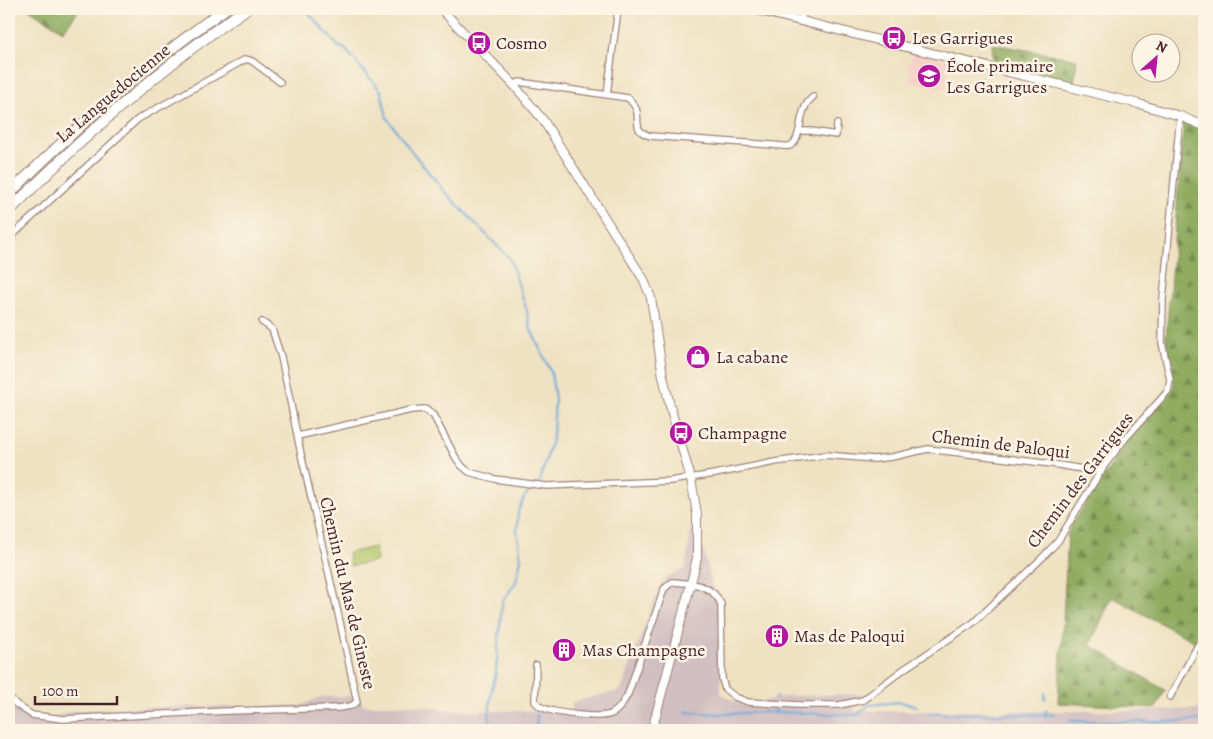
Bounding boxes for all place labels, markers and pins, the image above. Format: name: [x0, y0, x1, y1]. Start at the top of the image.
bus stop icon: Les Garrigues: [881, 25, 907, 51]
place label: Les Garrigues: [912, 26, 1013, 50]
bus stop icon: Cosmo: [466, 30, 492, 56]
place label: Cosmo: [496, 31, 547, 55]
place label: École primaire Les Garrigues: [946, 54, 1053, 99]
school or university icon: École primaire Les Garrigues: [916, 63, 942, 89]
shop icon: La cabane: [685, 344, 711, 370]
place label: La cabane: [716, 345, 788, 369]
bus stop icon: Champagne: [668, 420, 694, 446]
place label: Champagne: [698, 421, 787, 445]
building icon: Mas de Paloqui: [764, 623, 790, 649]
place label: Mas de Paloqui: [794, 624, 905, 648]
building icon: Mas Champagne: [551, 637, 577, 663]
place label: Mas Champagne: [582, 638, 705, 662]

